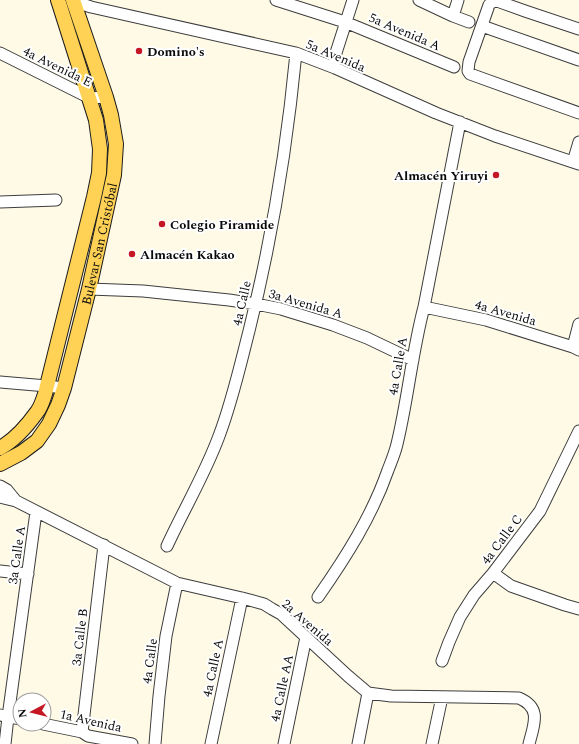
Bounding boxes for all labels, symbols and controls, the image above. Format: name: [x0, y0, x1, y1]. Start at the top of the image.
street label: 5a Avenida A: [366, 8, 444, 56]
street label: 5a Avenida: [303, 34, 369, 78]
street label: 4a Avenida E: [20, 42, 96, 92]
place label: Domino's: [147, 42, 205, 62]
marker: Domino's: [134, 46, 144, 56]
place label: Almacén Yiruyi: [394, 166, 488, 186]
marker: Almacén Yiruyi: [491, 170, 501, 180]
street label: Bulevar San Cristóbal: [76, 181, 123, 307]
place label: Colegio Piramide: [170, 215, 274, 235]
marker: Colegio Piramide: [157, 219, 167, 229]
place label: Almacén Kakao: [140, 245, 235, 265]
marker: Almacén Kakao: [127, 249, 137, 259]
street label: 4a Calle: [227, 279, 257, 328]
street label: 3a Avenida A: [266, 284, 345, 324]
street label: 4a Avenida: [473, 295, 539, 331]
street label: 4a Calle A: [383, 335, 413, 397]
street label: 4a Calle C: [476, 510, 527, 569]
street label: 3a Calle A: [3, 524, 31, 586]
street label: 2a Avenida: [277, 595, 338, 651]
street label: 3a Calle B: [67, 607, 93, 667]
street label: 4a Calle: [137, 637, 163, 685]
street label: 4a Calle A: [197, 637, 229, 699]
street label: 4a Calle AA: [265, 652, 299, 724]
north arrow: [12, 692, 52, 732]
street label: 1a Avenida: [58, 704, 124, 738]
text: N: [14, 708, 32, 719]

